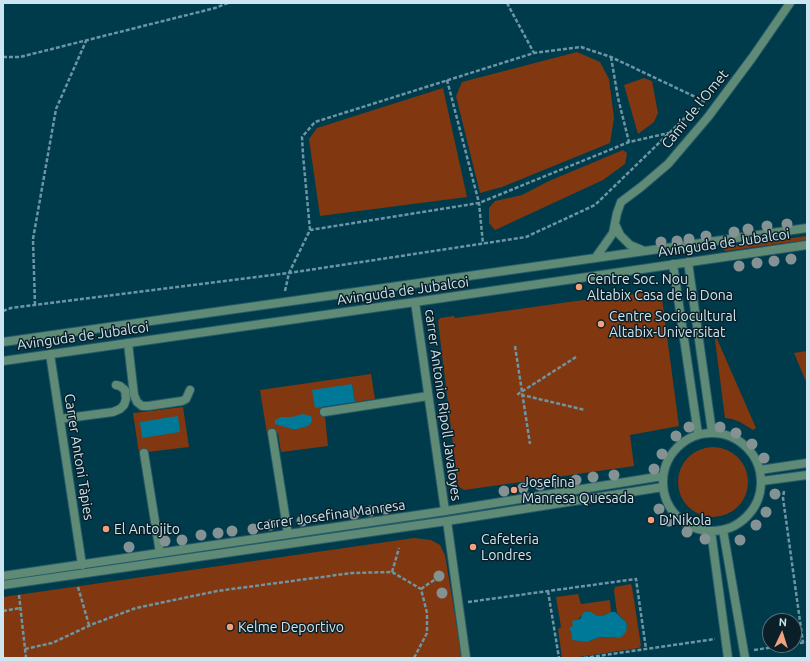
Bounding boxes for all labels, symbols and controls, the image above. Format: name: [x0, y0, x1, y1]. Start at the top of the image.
street label: Camí de l'Omet: [658, 66, 732, 152]
street label: Avinguda de Jubalcoi: [657, 225, 791, 261]
place label: Centre Soc. Nou Altabix Casa de la Dona: [587, 271, 733, 304]
street label: Avinguda de Jubalcoi: [336, 273, 470, 309]
marker: Centre Soc. Nou Altabix Casa de la Dona: [574, 282, 584, 292]
street label: carrer Antonio Ripoll Javaloyes: [421, 308, 465, 502]
place label: Centre Sociocultural Altabix-Universitat: [609, 308, 736, 340]
street label: Avinguda de Jubalcoi: [16, 318, 150, 354]
marker: Centre Sociocultural Altabix-Universitat: [596, 319, 606, 329]
street label: Carrer Antoni Tàpies: [61, 393, 97, 521]
place label: Josefina Manresa Quesada: [522, 474, 634, 506]
marker: Josefina Manresa Quesada: [509, 485, 519, 495]
street label: carrer Josefina Manresa: [255, 496, 407, 534]
place label: D'Nikola: [659, 512, 711, 528]
marker: D'Nikola: [646, 515, 656, 525]
place label: El Antojito: [114, 521, 180, 537]
marker: El Antojito: [101, 524, 111, 534]
place label: Cafeteria Londres: [481, 531, 539, 564]
marker: Cafeteria Londres: [468, 542, 478, 552]
north arrow: [762, 613, 802, 653]
text: N: [778, 616, 787, 628]
place label: Kelme Deportivo: [238, 619, 344, 635]
marker: Kelme Deportivo: [225, 622, 235, 632]

